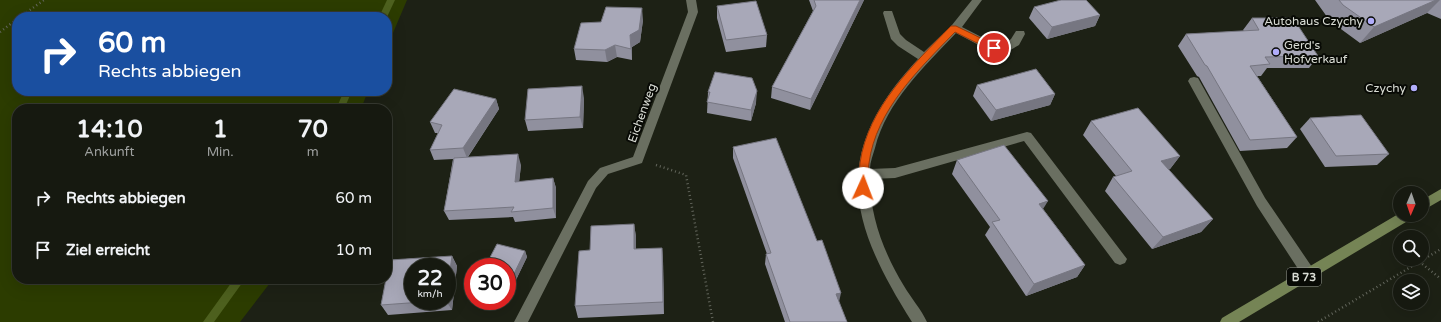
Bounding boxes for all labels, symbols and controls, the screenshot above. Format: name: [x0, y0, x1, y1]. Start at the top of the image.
place label: Autohaus Czychy: [1264, 14, 1364, 28]
marker: Autohaus Czychy: [1366, 16, 1376, 26]
text: 60 m: [98, 26, 166, 60]
icon: right: [32, 28, 84, 80]
pin: [977, 31, 1011, 65]
icon: arrive: [983, 37, 1005, 59]
place label: Gerd's Hofverkauf: [1284, 38, 1348, 66]
marker: Gerd's Hofverkauf: [1271, 47, 1281, 57]
text: Rechts abbiegen: [98, 60, 242, 82]
street label: Eichenweg: [625, 81, 659, 145]
place label: Czychy: [1365, 81, 1407, 95]
marker: Czychy: [1409, 83, 1419, 93]
text: 14:10: [76, 115, 143, 144]
text: 1: [213, 115, 228, 144]
text: 70: [298, 115, 328, 144]
text: Ankunft: [84, 144, 134, 160]
text: Min.: [207, 144, 234, 160]
text: m: [307, 144, 319, 160]
position arrow: [842, 167, 884, 209]
north arrow: [1393, 186, 1429, 222]
map controls: [1393, 186, 1429, 310]
icon: right: [32, 187, 54, 209]
text: Rechts abbiegen: [66, 189, 186, 207]
text: 60 m: [335, 189, 372, 207]
button: search: [1393, 230, 1429, 266]
icon: arrive: [32, 239, 54, 261]
text: Ziel erreicht: [66, 241, 150, 259]
text: 10 m: [335, 241, 372, 259]
speed limit sign: 30: [464, 258, 516, 310]
text: 22: [417, 267, 443, 291]
road number: B 73: [1287, 268, 1321, 286]
button: layers: [1393, 274, 1429, 310]
text: km/h: [417, 288, 443, 300]

